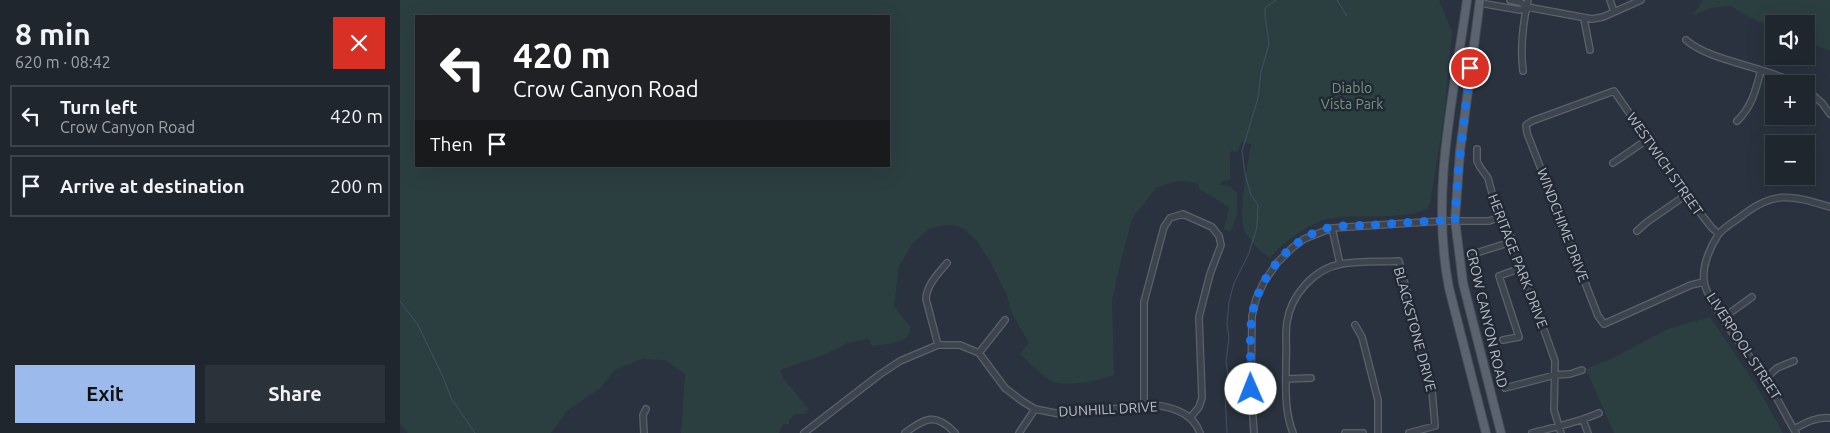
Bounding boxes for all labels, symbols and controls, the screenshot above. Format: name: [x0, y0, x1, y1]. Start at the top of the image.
map controls: [1765, 15, 1815, 185]
button: sound: [1765, 15, 1815, 65]
text: 8 min: [15, 17, 91, 51]
button: close: [333, 17, 385, 69]
icon: left: [430, 35, 495, 100]
text: 420 m: [513, 35, 611, 75]
pin: [1449, 47, 1491, 89]
text: 620 m · 08:42: [15, 53, 111, 71]
icon: arrive: [1456, 54, 1484, 82]
button: +: [1765, 75, 1815, 125]
text: Crow Canyon Road: [513, 76, 699, 101]
park label: Diablo Vista Park: [1321, 80, 1383, 112]
text: Turn left: [60, 96, 138, 118]
icon: left: [17, 102, 45, 130]
text: 420 m: [330, 105, 383, 127]
street label: WESTWICH STREET: [1624, 110, 1707, 219]
text: Crow Canyon Road: [60, 118, 195, 136]
icon: arrive: [483, 130, 511, 158]
text: Then: [430, 133, 473, 155]
button: −: [1765, 135, 1815, 185]
street label: WINDCHIME DRIVE: [1534, 166, 1592, 284]
icon: arrive: [17, 172, 45, 200]
text: Arrive at destination: [60, 175, 245, 197]
text: 200 m: [330, 175, 383, 197]
street label: HERITAGE PARK DRIVE: [1485, 192, 1551, 331]
street label: CROW CANYON ROAD: [1463, 247, 1511, 389]
street label: BLACKSTONE DRIVE: [1391, 265, 1439, 393]
street label: LIVERPOOL STREET: [1704, 290, 1785, 403]
position arrow: [1224, 362, 1276, 414]
button: Exit: [15, 365, 195, 423]
button: Share: [205, 365, 385, 423]
street label: DUNHILL DRIVE: [1058, 398, 1158, 420]

